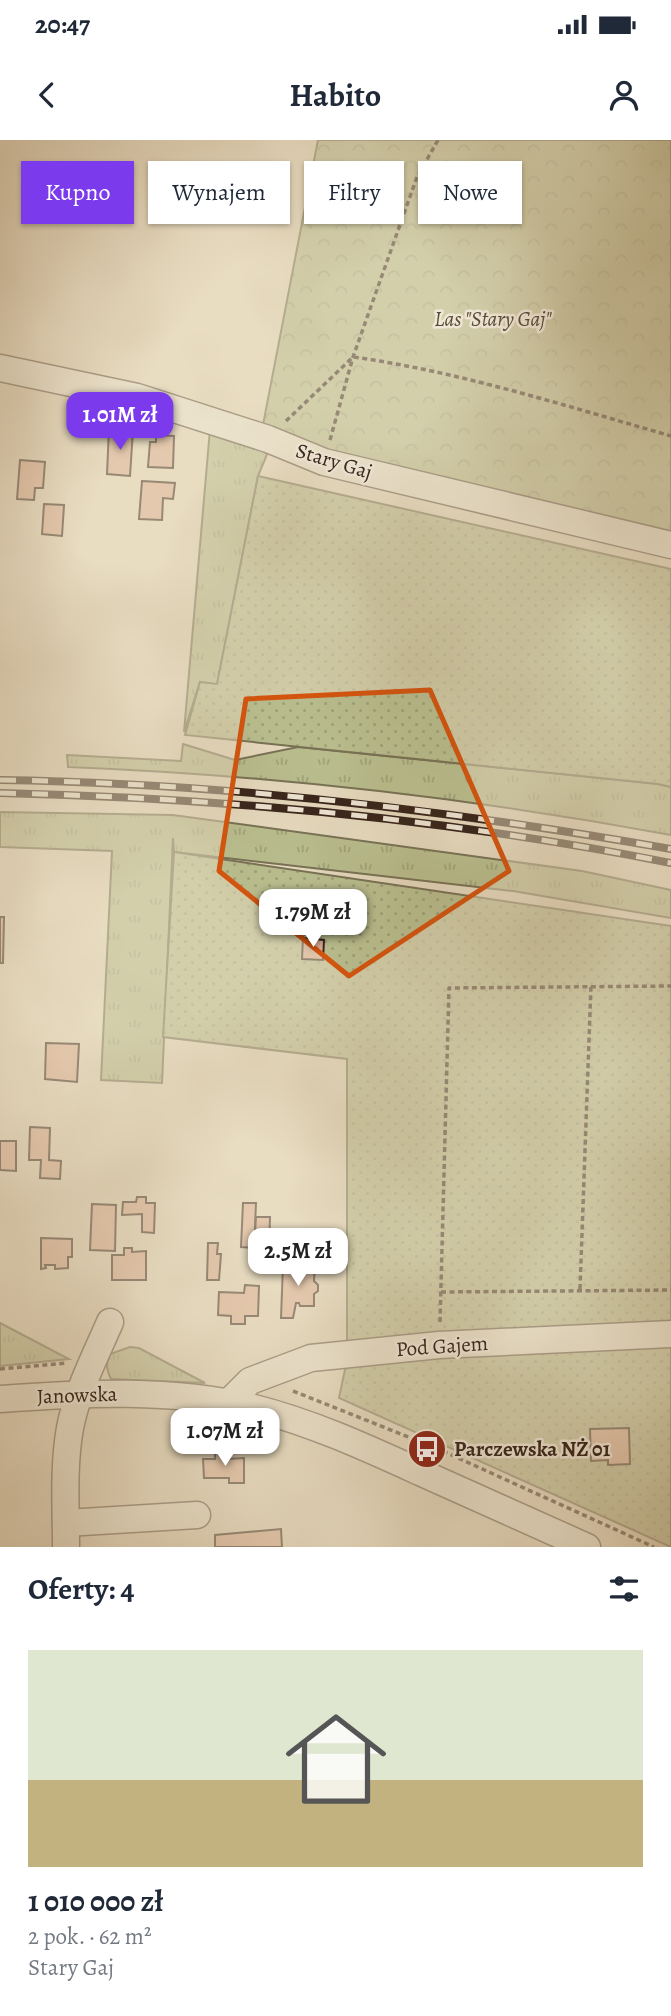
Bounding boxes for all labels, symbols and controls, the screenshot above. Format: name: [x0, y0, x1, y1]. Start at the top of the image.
text: 20:47: [35, 7, 90, 42]
text: Habito: [290, 73, 381, 117]
icon: back: [28, 76, 66, 114]
icon: person: [605, 76, 643, 114]
chip: Kupno: [21, 161, 134, 224]
chip: Wynajem: [148, 161, 290, 224]
chip: Filtry: [304, 161, 404, 224]
chip: Nowe: [418, 161, 522, 224]
park label: Las "Stary Gaj": [434, 305, 552, 333]
pin: 1.01M zł: [48, 392, 192, 452]
text: 1.01M zł: [82, 399, 158, 430]
street label: Stary Gaj: [292, 436, 376, 486]
pin: 1.79M zł: [241, 890, 385, 949]
text: 1.79M zł: [275, 896, 351, 927]
pin: 2.5M zł: [233, 1228, 363, 1288]
text: 2.5M zł: [264, 1235, 332, 1266]
street label: Pod Gajem: [395, 1329, 489, 1363]
street label: Janowska: [36, 1380, 118, 1410]
pin: 1.07M zł: [153, 1408, 297, 1468]
text: 1.07M zł: [187, 1415, 263, 1446]
bus stop icon: Parczewska NŻ 01: [406, 1428, 448, 1470]
place label: Parczewska NŻ 01: [454, 1435, 611, 1463]
text: Oferty: 4: [28, 1569, 135, 1609]
icon: filters: [605, 1570, 643, 1608]
icon: home: [273, 1696, 399, 1822]
text: 1 010 000 zł: [28, 1881, 163, 1921]
text: 2 pok. · 62 m²: [28, 1921, 152, 1952]
text: Stary Gaj: [28, 1952, 114, 1983]

